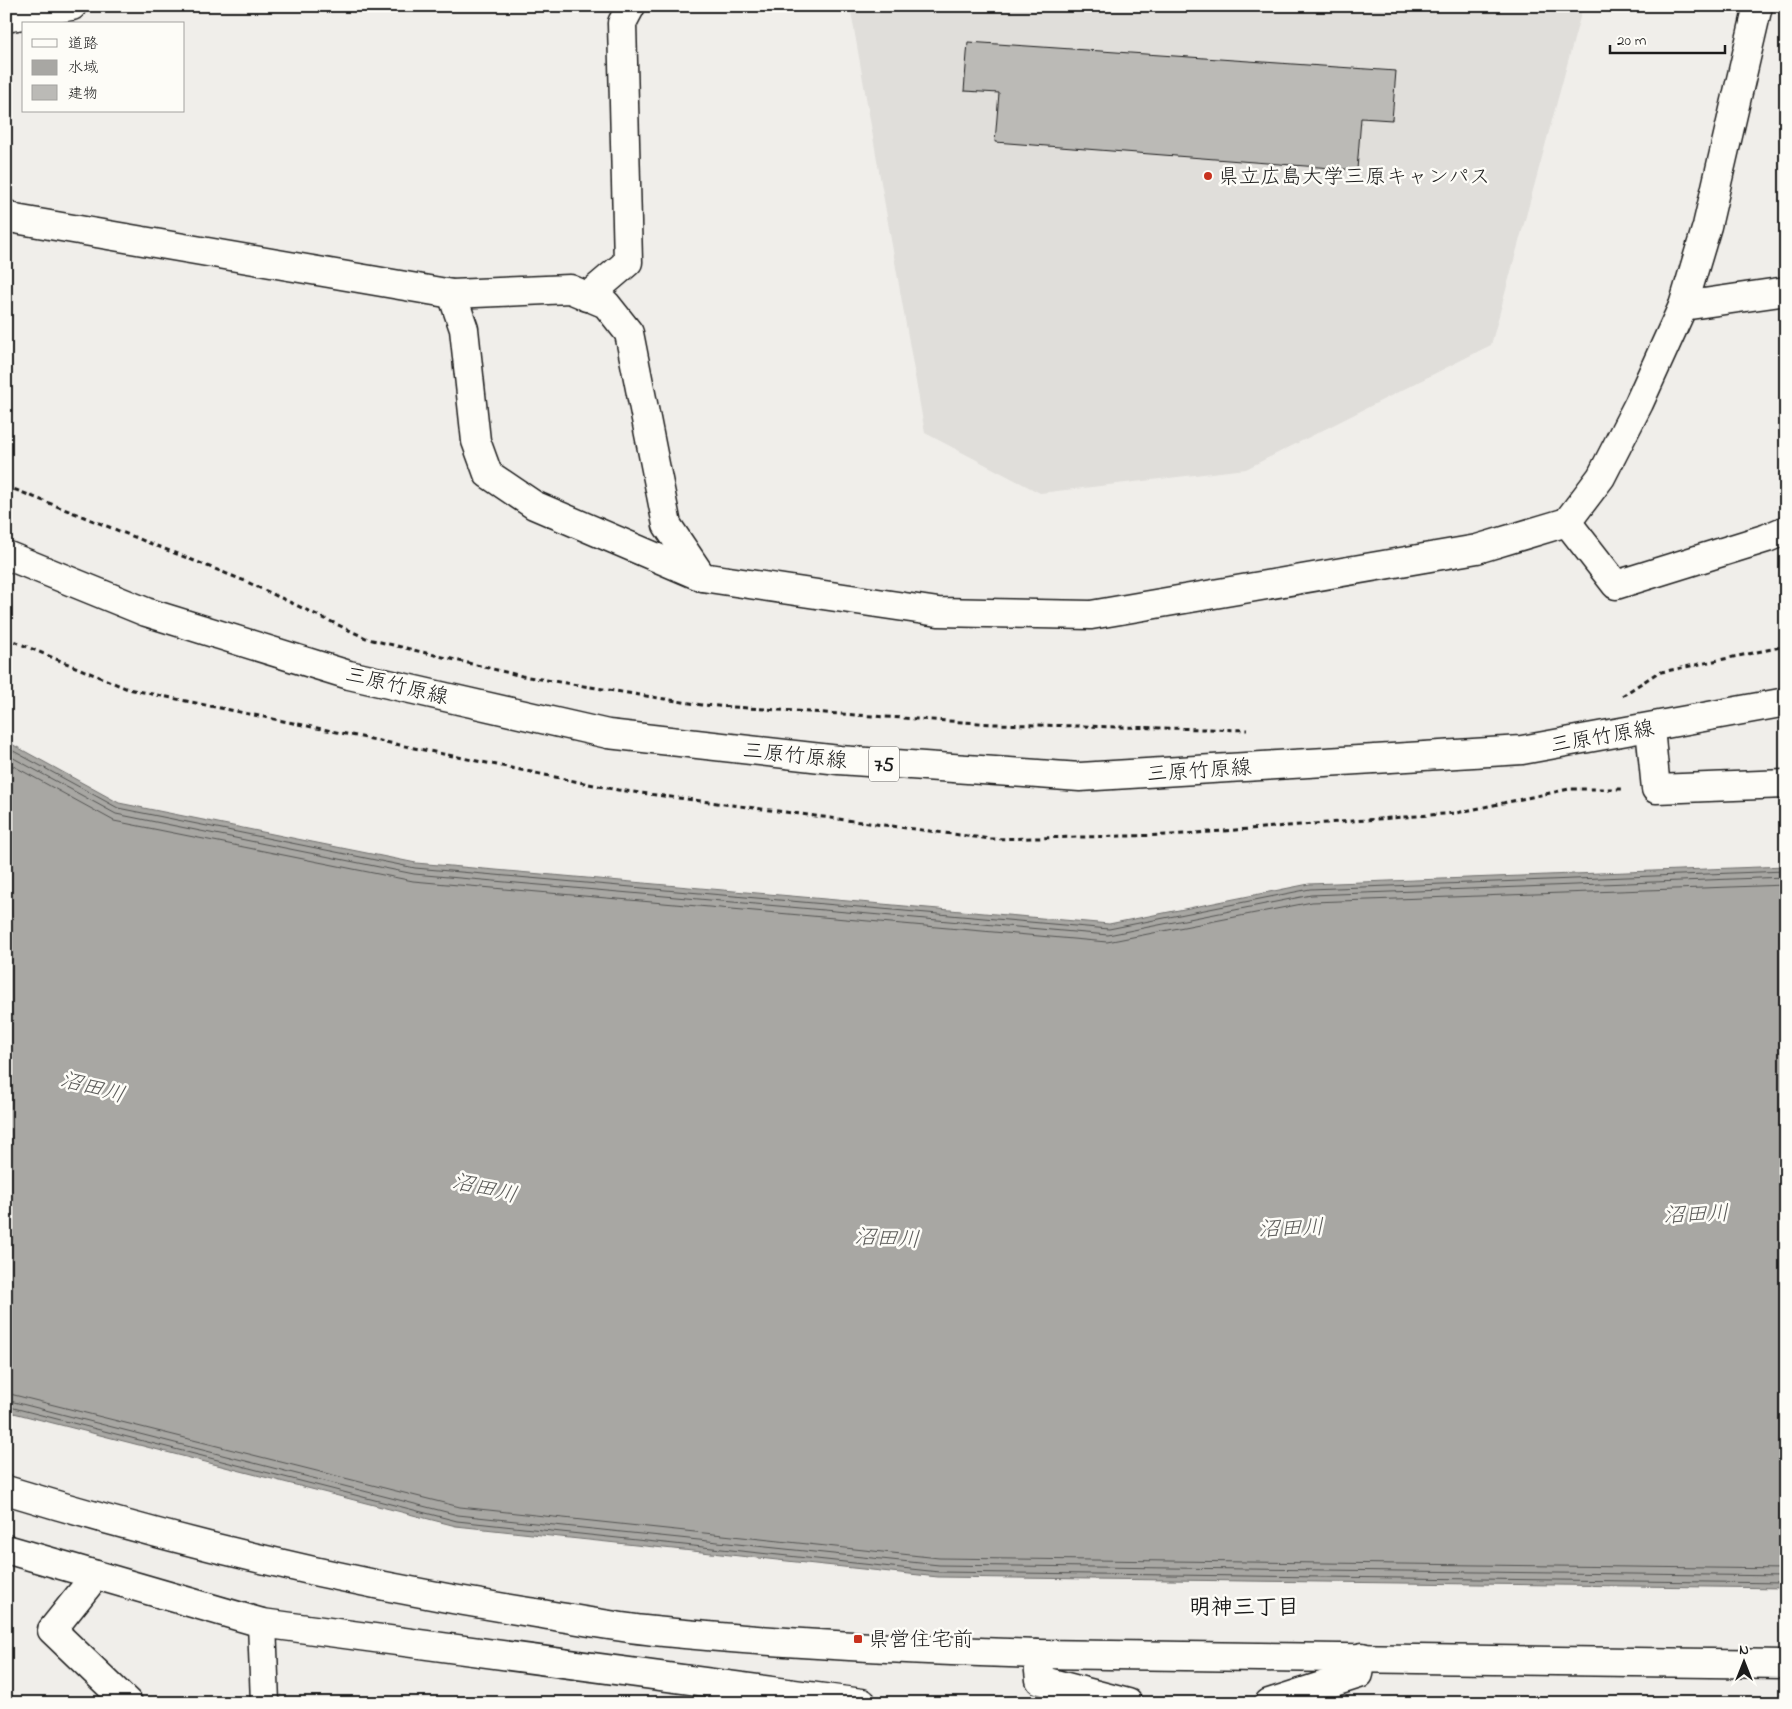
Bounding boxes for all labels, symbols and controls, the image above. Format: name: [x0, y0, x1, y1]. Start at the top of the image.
legend: [22, 22, 185, 112]
scale bar: [1610, 22, 1724, 54]
text: 20 m: [1617, 30, 1647, 52]
text: 道路: [68, 33, 98, 55]
text: 水域: [68, 57, 98, 79]
text: 建物: [68, 83, 98, 105]
place label: 県立広島大学三原キャンパス: [1218, 163, 1490, 193]
marker: 県立広島大学三原キャンパス: [1202, 170, 1214, 182]
street label: 三原竹原線: [342, 661, 451, 713]
street label: 三原竹原線: [1548, 714, 1657, 762]
street label: 三原竹原線: [741, 737, 849, 777]
road number: 75: [869, 746, 899, 782]
street label: 三原竹原線: [1146, 753, 1253, 791]
water label: 沼田川: [56, 1065, 128, 1113]
water label: 沼田川: [449, 1167, 520, 1213]
water label: 沼田川: [1663, 1199, 1730, 1233]
water label: 沼田川: [1258, 1213, 1325, 1247]
water label: 沼田川: [853, 1222, 921, 1258]
district label: 明神三丁目: [1189, 1593, 1299, 1625]
place label: 県営住宅前: [868, 1626, 973, 1656]
marker: 県営住宅前: [852, 1633, 864, 1645]
north arrow: [1720, 1636, 1770, 1686]
text: N: [1739, 1640, 1749, 1661]

